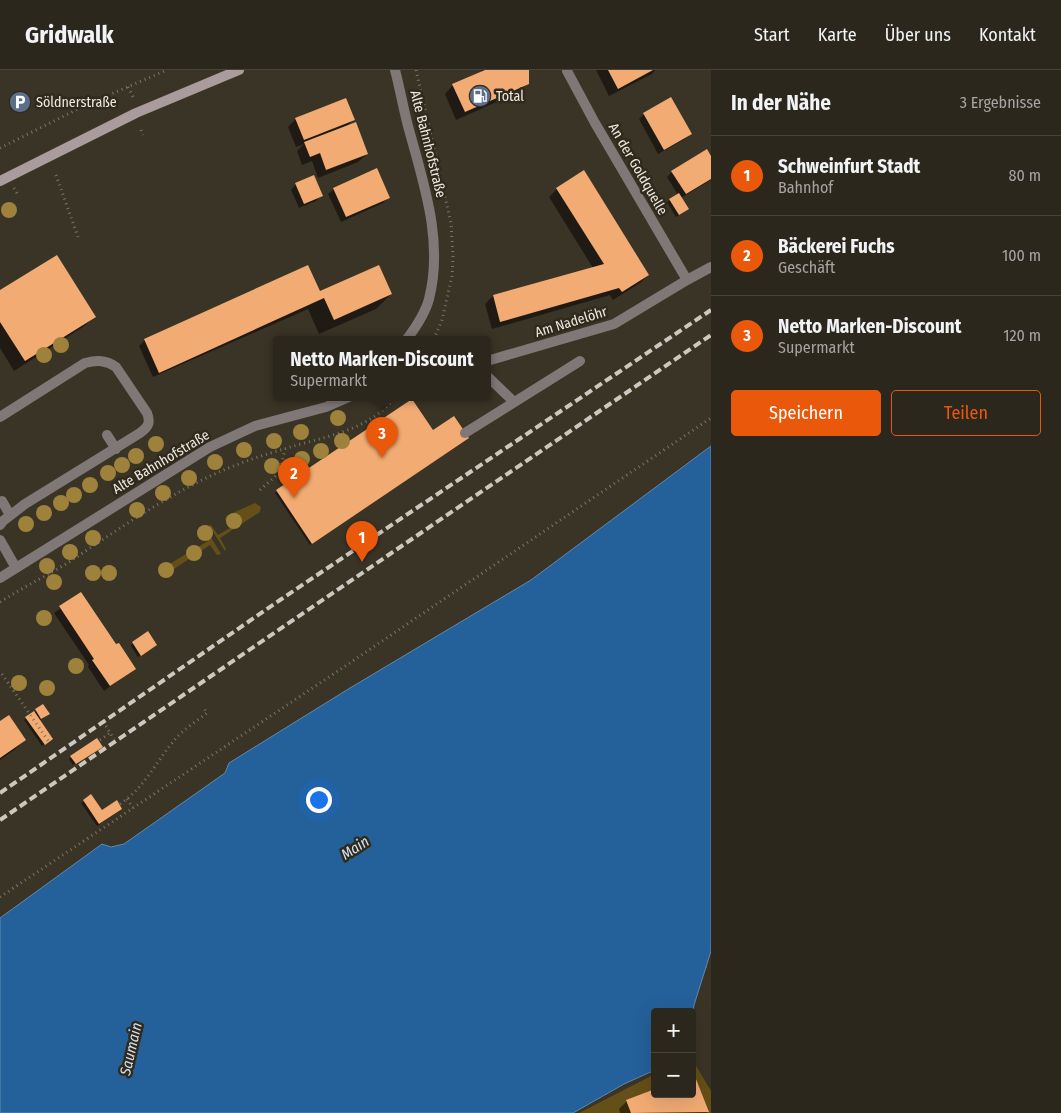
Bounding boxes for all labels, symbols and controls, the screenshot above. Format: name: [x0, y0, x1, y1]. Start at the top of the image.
text: Gridwalk: [25, 21, 114, 49]
text: Start: [754, 24, 790, 46]
text: Karte: [818, 24, 857, 46]
text: Über uns: [885, 24, 951, 46]
text: Kontakt: [979, 24, 1036, 46]
fuel station icon: Total: [468, 84, 492, 108]
street label: Alte Bahnhofstraße: [406, 88, 450, 200]
place label: Total: [496, 88, 524, 105]
parking icon: Söldnerstraße: [8, 90, 32, 114]
text: In der Nähe: [731, 90, 831, 116]
text: 3 Ergebnisse: [960, 93, 1041, 112]
place label: Söldnerstraße: [36, 94, 117, 111]
street label: An der Goldquelle: [605, 120, 671, 218]
text: Schweinfurt Stadt: [778, 155, 920, 178]
text: 1: [744, 166, 750, 185]
text: 80 m: [1009, 166, 1041, 185]
text: Bahnhof: [778, 178, 833, 197]
text: Bäckerei Fuchs: [778, 235, 894, 258]
text: 2: [743, 246, 751, 265]
text: 100 m: [1002, 246, 1041, 265]
text: Geschäft: [778, 258, 835, 277]
street label: Am Nadelöhr: [533, 303, 609, 341]
text: Netto Marken-Discount: [778, 315, 961, 338]
text: 3: [743, 326, 751, 345]
text: 120 m: [1003, 326, 1041, 345]
popup: [273, 336, 491, 401]
text: Supermarkt: [778, 338, 855, 357]
text: Netto Marken-Discount: [290, 348, 474, 371]
text: Supermarkt: [290, 371, 367, 390]
button: Speichern: [731, 390, 881, 436]
button: Teilen: [891, 390, 1041, 436]
pin: 3: [366, 417, 398, 458]
street label: Alte Bahnhofstraße: [109, 426, 213, 498]
pin: 2: [278, 457, 310, 498]
pin: 1: [346, 521, 378, 562]
your location: [306, 787, 332, 813]
water label: Main: [338, 832, 372, 864]
map controls: [651, 1008, 696, 1098]
button: +: [651, 1008, 696, 1053]
water label: Saumain: [116, 1021, 146, 1078]
button: −: [651, 1053, 696, 1098]

